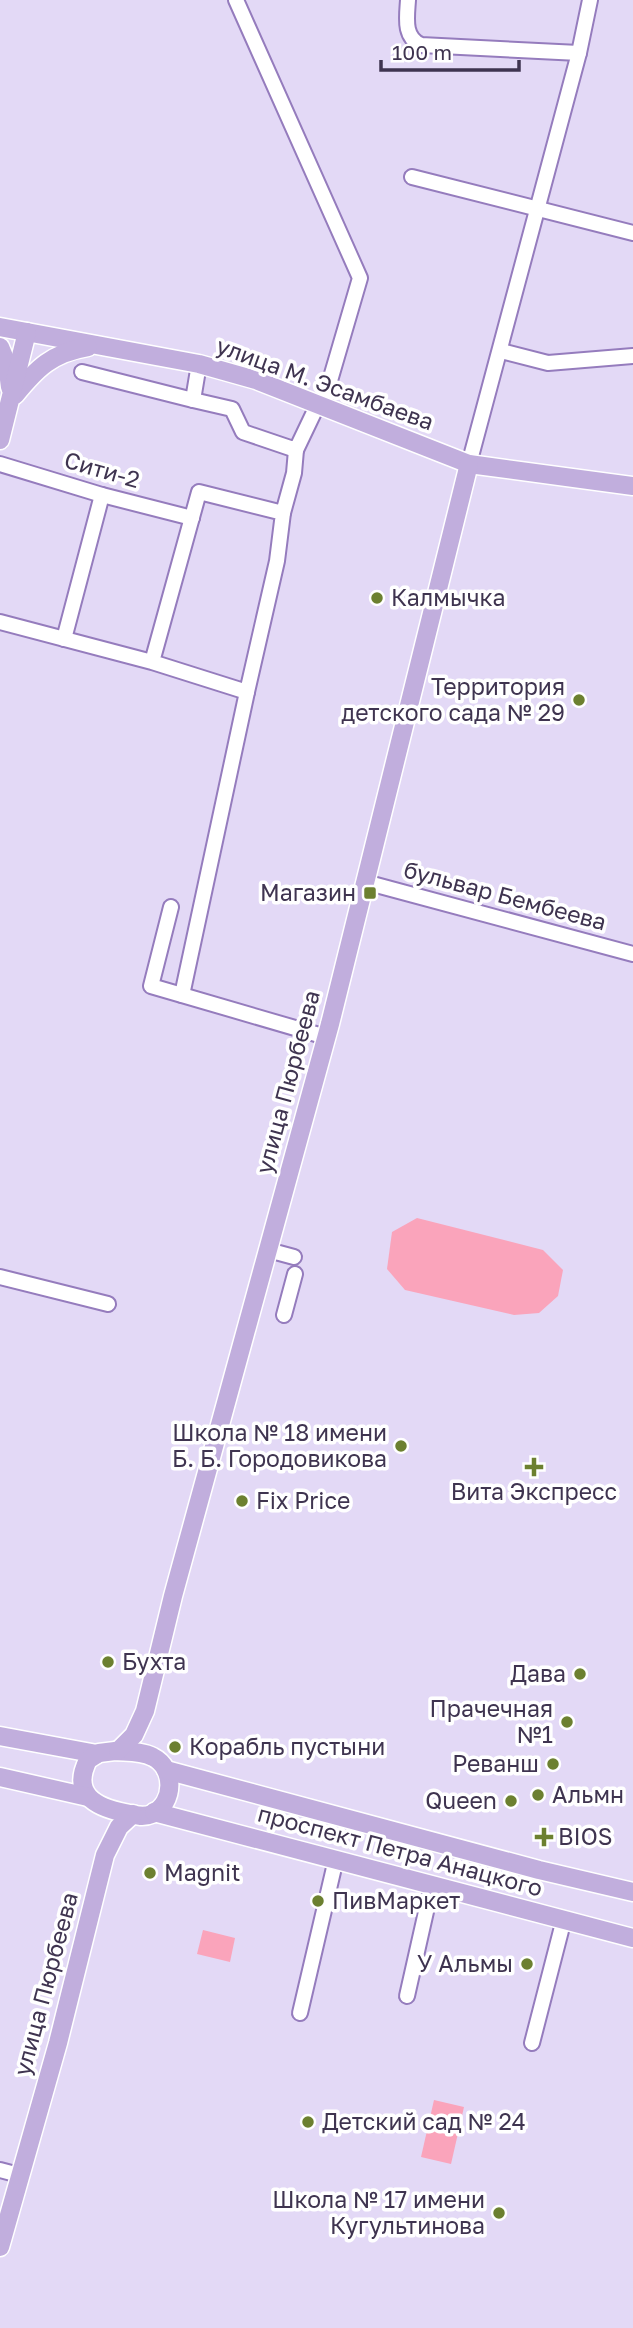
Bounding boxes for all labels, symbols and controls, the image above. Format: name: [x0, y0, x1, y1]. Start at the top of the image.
scale bar: [381, 28, 519, 72]
text: 100 m: [392, 39, 452, 65]
street label: улица М. Эсамбаева: [213, 331, 438, 435]
street label: Сити-2: [61, 445, 143, 493]
place label: Калмычка: [391, 583, 505, 611]
marker: Калмычка: [369, 590, 385, 606]
place label: Территория детского сада № 29: [341, 672, 565, 726]
marker: Территория детского сада № 29: [571, 692, 587, 708]
street label: бульвар Бембеева: [401, 855, 610, 936]
place label: Магазин: [260, 878, 356, 906]
marker: Магазин: [362, 885, 378, 901]
street label: улица Пюрбеева: [249, 987, 325, 1177]
place label: Школа № 18 имени Б. Б. Городовикова: [172, 1418, 387, 1472]
marker: Школа № 18 имени Б. Б. Городовикова: [393, 1438, 409, 1454]
marker: Вита Экспресс: [526, 1459, 542, 1475]
place label: Вита Экспресс: [451, 1477, 617, 1505]
place label: Fix Price: [256, 1486, 350, 1514]
marker: Fix Price: [234, 1493, 250, 1509]
place label: Бухта: [122, 1647, 186, 1675]
marker: Бухта: [100, 1654, 116, 1670]
place label: Дава: [510, 1659, 566, 1687]
marker: Дава: [572, 1666, 588, 1682]
place label: Прачечная №1: [430, 1694, 553, 1748]
marker: Прачечная №1: [559, 1714, 575, 1730]
place label: Корабль пустыни: [189, 1732, 385, 1760]
marker: Корабль пустыни: [167, 1739, 183, 1755]
place label: Реванш: [452, 1749, 539, 1777]
marker: Реванш: [545, 1756, 561, 1772]
place label: Альмн: [552, 1780, 624, 1808]
place label: Queen: [425, 1786, 497, 1814]
marker: Альмн: [530, 1787, 546, 1803]
marker: Queen: [503, 1793, 519, 1809]
street label: проспект Петра Анацкого: [255, 1799, 546, 1902]
place label: BIOS: [558, 1822, 612, 1850]
marker: BIOS: [536, 1829, 552, 1845]
place label: Magnit: [164, 1858, 240, 1886]
marker: Magnit: [142, 1865, 158, 1881]
place label: ПивМаркет: [332, 1886, 460, 1914]
street label: улица Пюрбеева: [7, 1889, 83, 2079]
marker: ПивМаркет: [310, 1893, 326, 1909]
place label: У Альмы: [417, 1949, 513, 1977]
marker: У Альмы: [519, 1956, 535, 1972]
place label: Детский сад № 24: [322, 2107, 526, 2135]
marker: Детский сад № 24: [300, 2114, 316, 2130]
place label: Школа № 17 имени Кугультинова: [272, 2185, 485, 2239]
marker: Школа № 17 имени Кугультинова: [491, 2205, 507, 2221]

